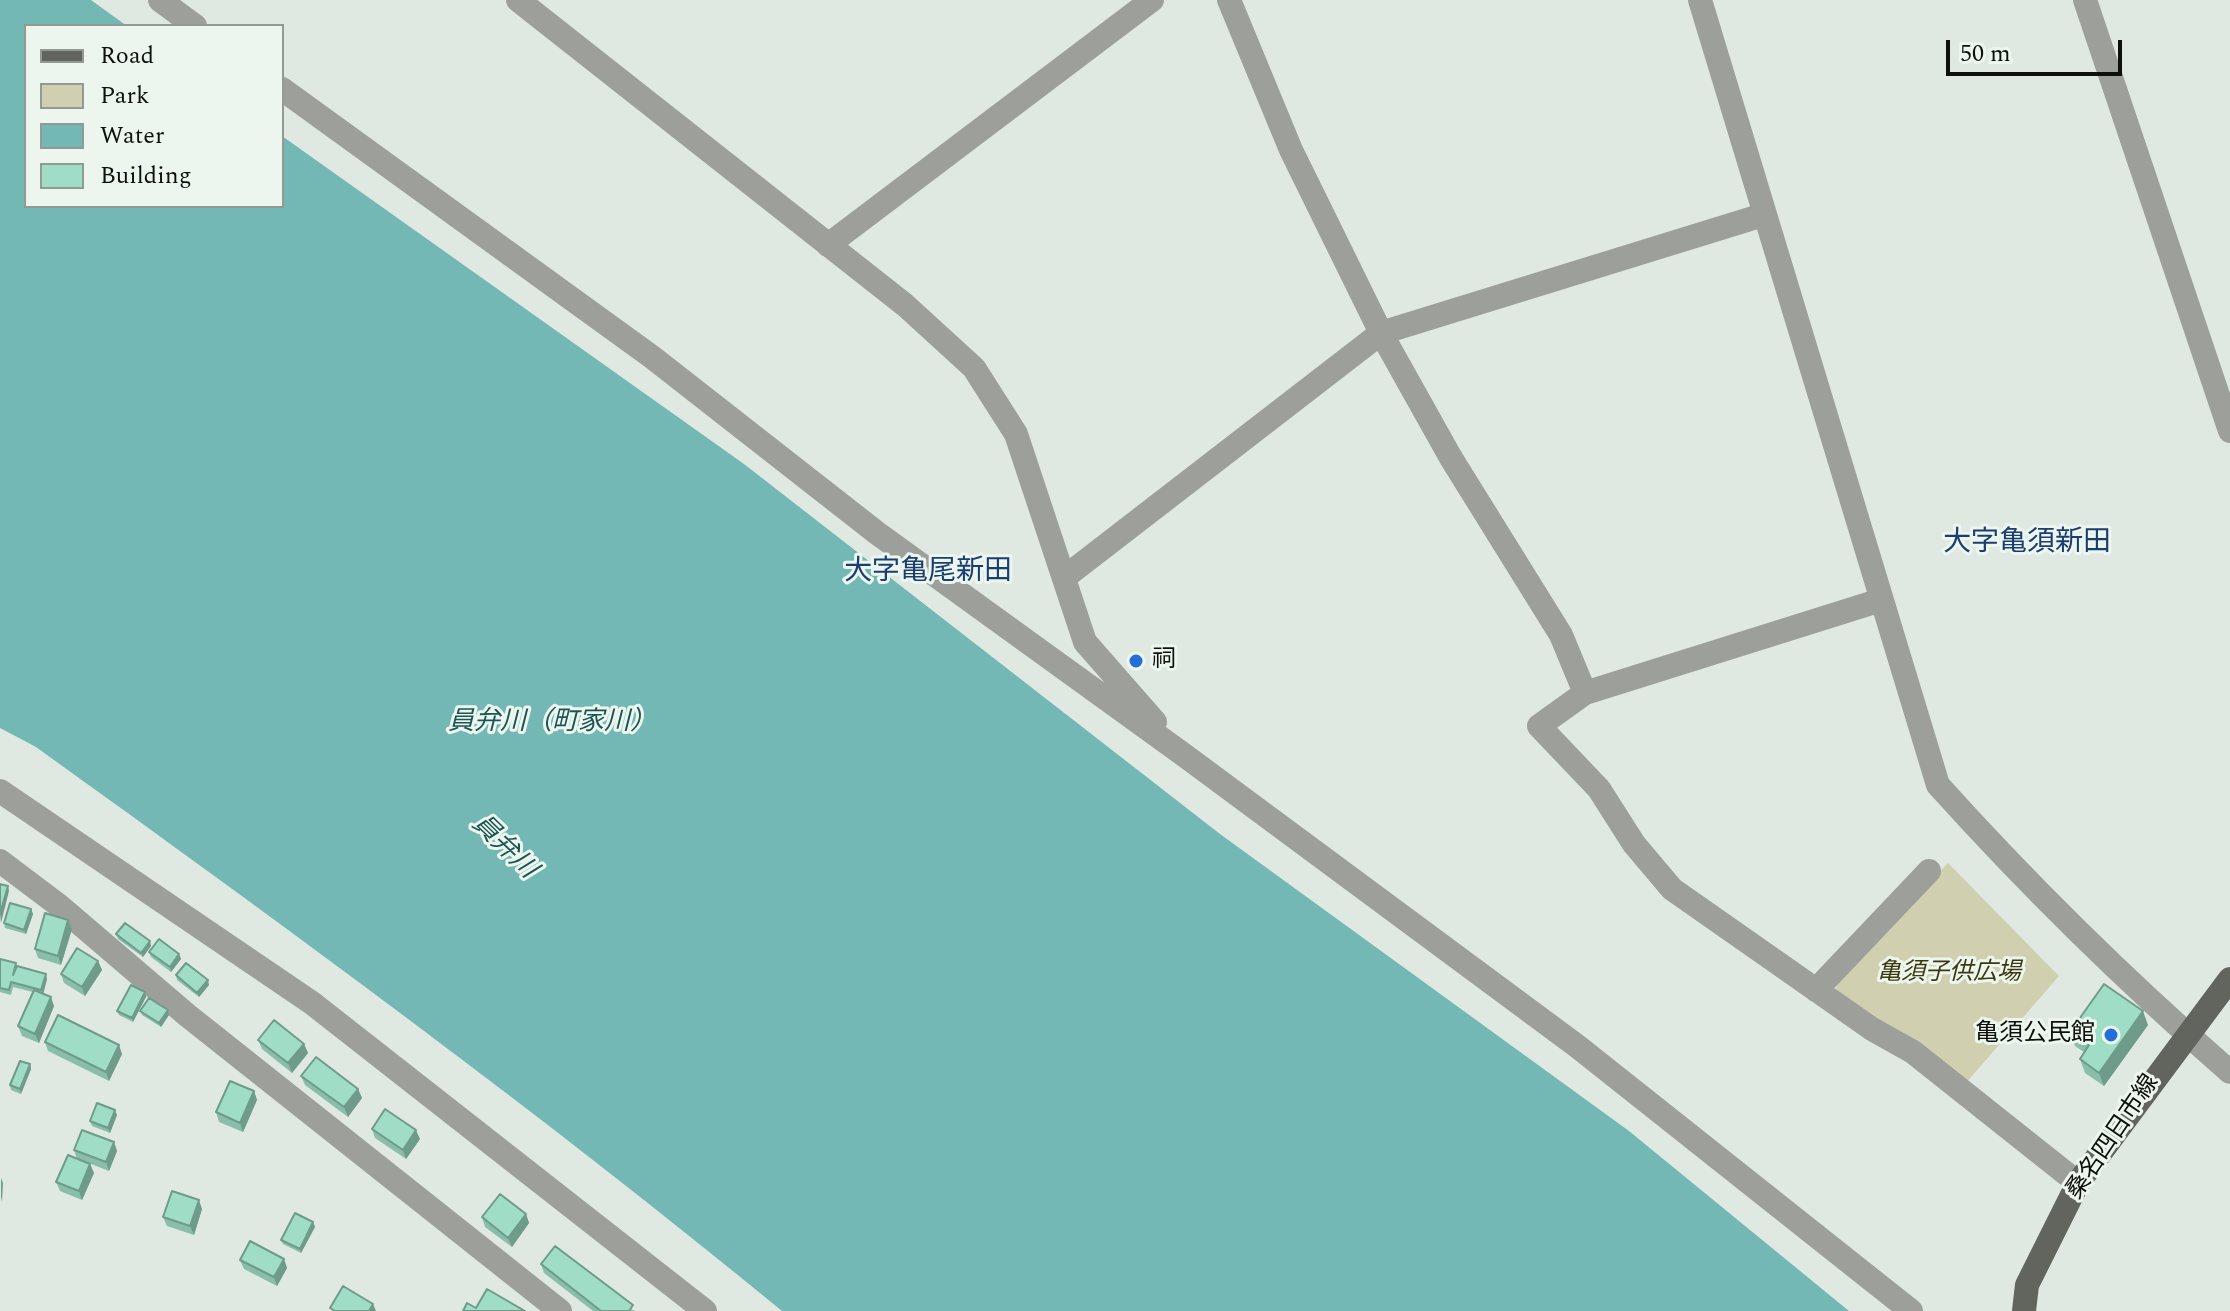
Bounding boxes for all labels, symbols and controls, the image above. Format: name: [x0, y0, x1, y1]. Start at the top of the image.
legend: [24, 24, 284, 208]
scale bar: [1950, 24, 2126, 74]
text: 50 m: [1960, 36, 2011, 72]
text: Road: [100, 38, 154, 74]
text: Park: [100, 78, 150, 114]
text: Water: [100, 118, 164, 154]
text: Building: [100, 158, 192, 194]
district label: 大字亀須新田: [1943, 528, 2111, 562]
district label: 大字亀尾新田: [844, 557, 1012, 591]
place label: 祠: [1152, 647, 1176, 675]
marker: 祠: [1127, 652, 1145, 670]
water label: 員弁川（町家川）: [448, 708, 656, 740]
water label: 員弁川: [464, 810, 542, 886]
park label: 亀須子供広場: [1877, 960, 2021, 988]
place label: 亀須公民館: [1975, 1021, 2095, 1049]
marker: 亀須公民館: [2102, 1026, 2120, 1044]
street label: 桑名四日市線: [2062, 1070, 2166, 1206]

